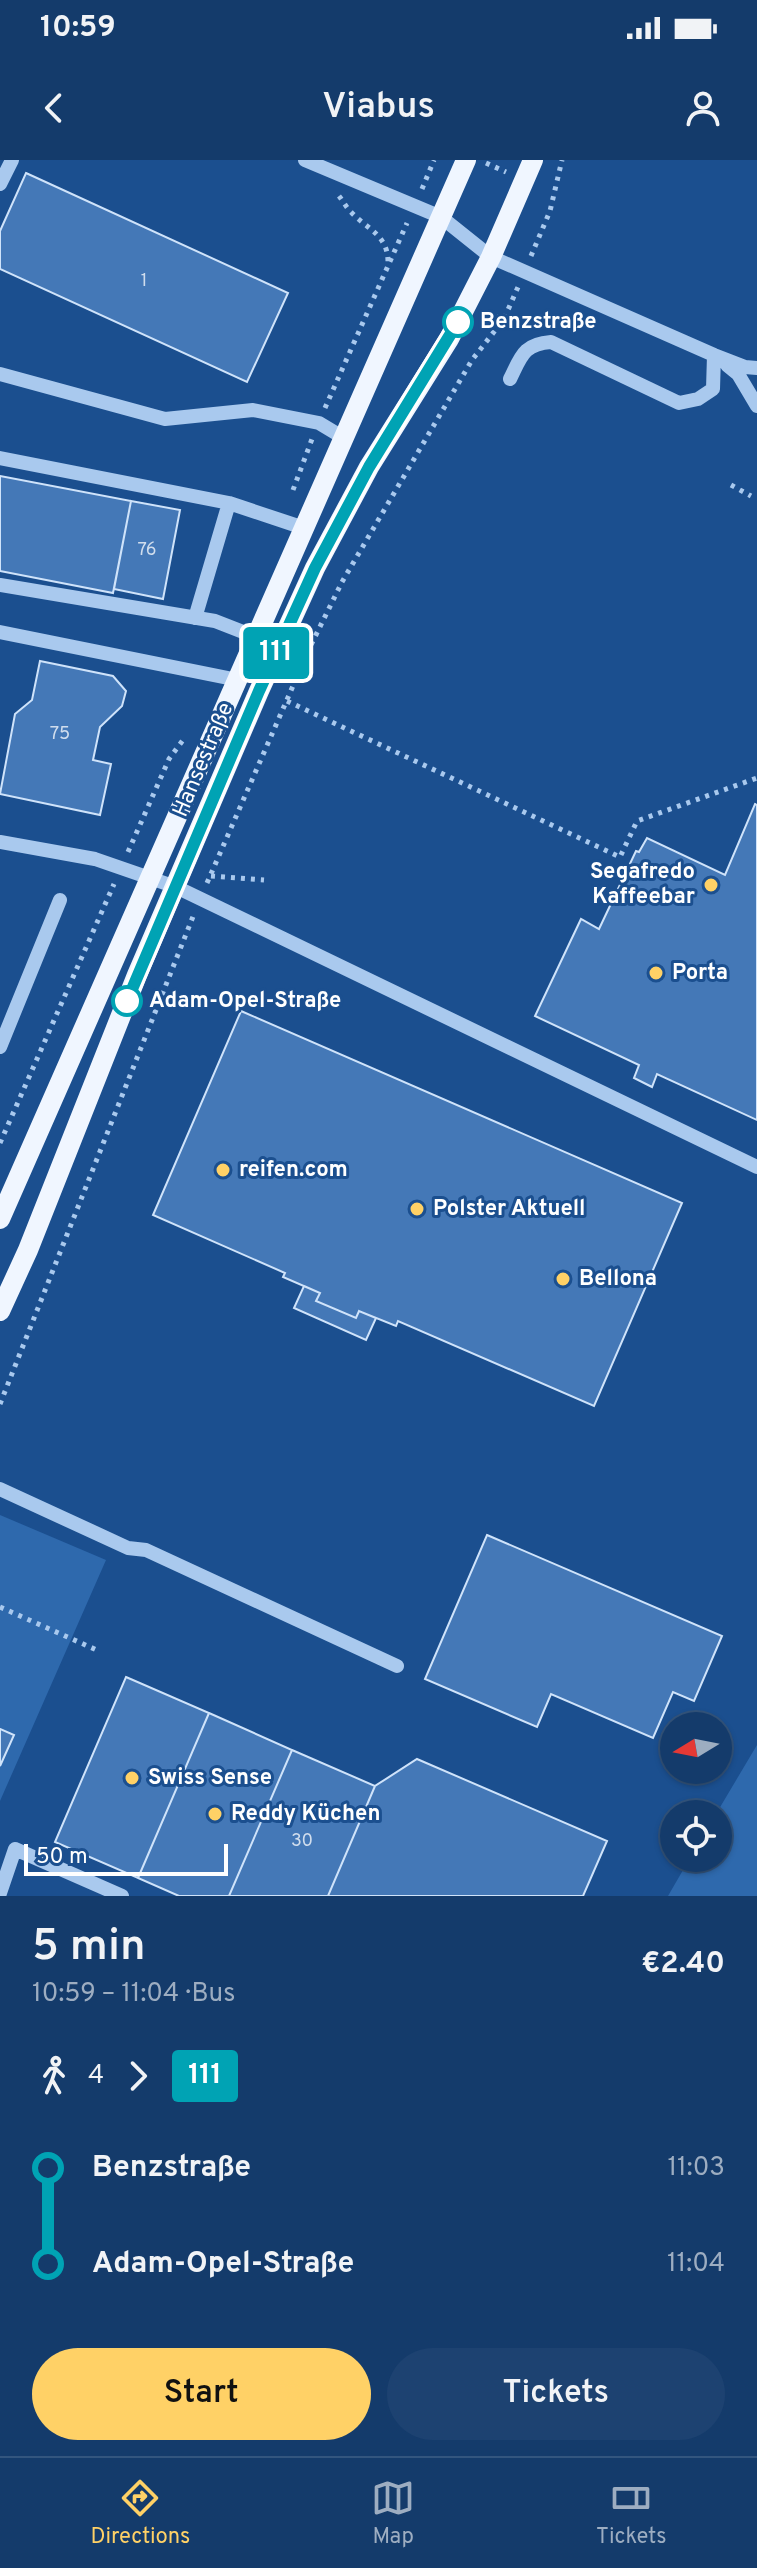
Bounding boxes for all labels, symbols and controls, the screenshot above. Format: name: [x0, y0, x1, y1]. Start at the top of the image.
text: 10:59: [40, 10, 116, 47]
text: Viabus: [322, 85, 435, 131]
icon: back: [32, 86, 76, 130]
icon: person: [681, 86, 725, 130]
house number: 1: [141, 270, 147, 293]
marker: Benzstraße: [443, 307, 473, 337]
place label: Benzstraße: [480, 309, 597, 336]
house number: 76: [137, 539, 157, 562]
line badge: 111: [230, 627, 322, 679]
text: 111: [259, 635, 293, 671]
street label: Hansestraße: [168, 699, 240, 821]
house number: 75: [50, 723, 70, 746]
place label: Segafredo Kaffeebar: [590, 859, 695, 911]
marker: Segafredo Kaffeebar: [702, 876, 720, 894]
place label: Porta: [672, 960, 728, 987]
marker: Porta: [647, 964, 665, 982]
marker: Adam-Opel-Straße: [112, 986, 142, 1016]
place label: Adam-Opel-Straße: [149, 988, 341, 1015]
place label: reifen.com: [239, 1157, 348, 1184]
marker: reifen.com: [214, 1161, 232, 1179]
place label: Polster Aktuell: [433, 1196, 586, 1223]
marker: Polster Aktuell: [408, 1200, 426, 1218]
place label: Bellona: [579, 1266, 657, 1293]
marker: Bellona: [554, 1270, 572, 1288]
north arrow: [660, 1712, 732, 1784]
map controls: [660, 1712, 732, 1872]
place label: Swiss Sense: [148, 1765, 272, 1792]
marker: Swiss Sense: [123, 1769, 141, 1787]
button: locate: [660, 1800, 732, 1872]
place label: Reddy Küchen: [231, 1801, 380, 1828]
marker: Reddy Küchen: [206, 1805, 224, 1823]
house number: 30: [291, 1830, 313, 1853]
scale bar: [24, 1840, 228, 1876]
text: 50 m: [36, 1844, 88, 1871]
text: 5 min: [32, 1920, 146, 1976]
text: €2.40: [641, 1946, 725, 1983]
text: 10:59 – 11:04 · Bus: [32, 1978, 235, 2011]
icon: walk: [32, 2054, 76, 2098]
icon: forward: [116, 2054, 160, 2098]
text: 111: [188, 2058, 222, 2094]
text: 4: [88, 2060, 104, 2093]
text: Benzstraße: [92, 2150, 251, 2187]
text: 11:03: [667, 2152, 725, 2185]
text: Adam-Opel-Straße: [92, 2246, 354, 2283]
text: 11:04: [667, 2248, 725, 2281]
button: Start: [32, 2348, 371, 2440]
button: Tickets: [387, 2348, 725, 2440]
tab: Directions: [90, 2476, 190, 2551]
tab: Map: [371, 2476, 415, 2551]
tab: Tickets: [596, 2476, 667, 2551]

